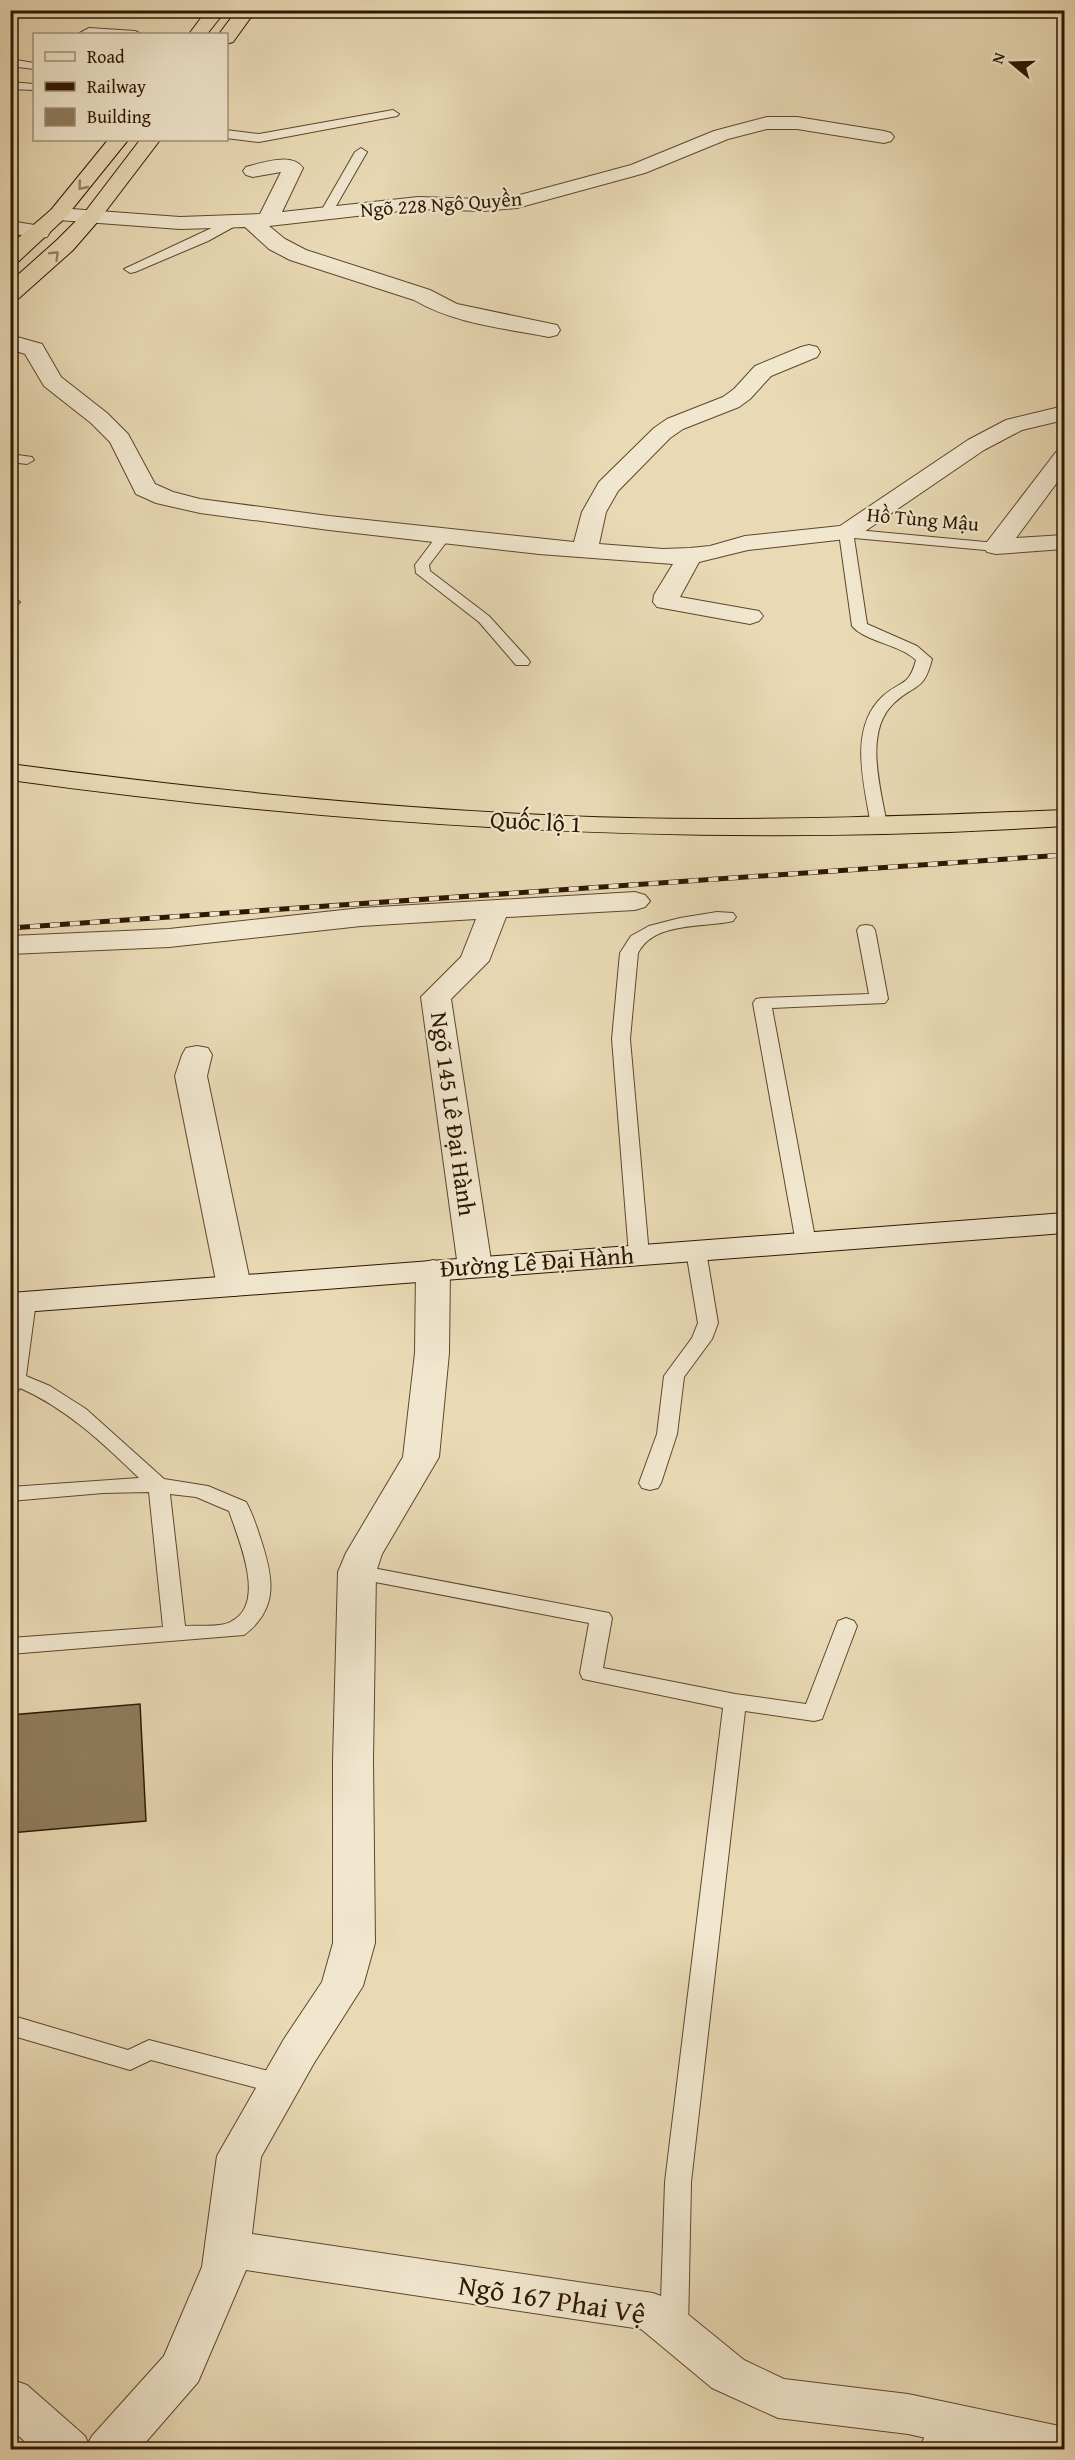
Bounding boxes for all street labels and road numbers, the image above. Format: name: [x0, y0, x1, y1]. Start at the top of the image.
street label: Ngõ 228 Ngô Quyền: [359, 183, 523, 224]
street label: Hồ Tùng Mậu: [866, 499, 980, 538]
street label: Quốc lộ 1: [489, 802, 583, 841]
street label: Ngõ 145 Lê Đại Hành: [422, 1010, 485, 1219]
street label: Đường Lê Đại Hành: [439, 1237, 636, 1286]
street label: Ngõ 167 Phai Vệ: [456, 2263, 649, 2334]

